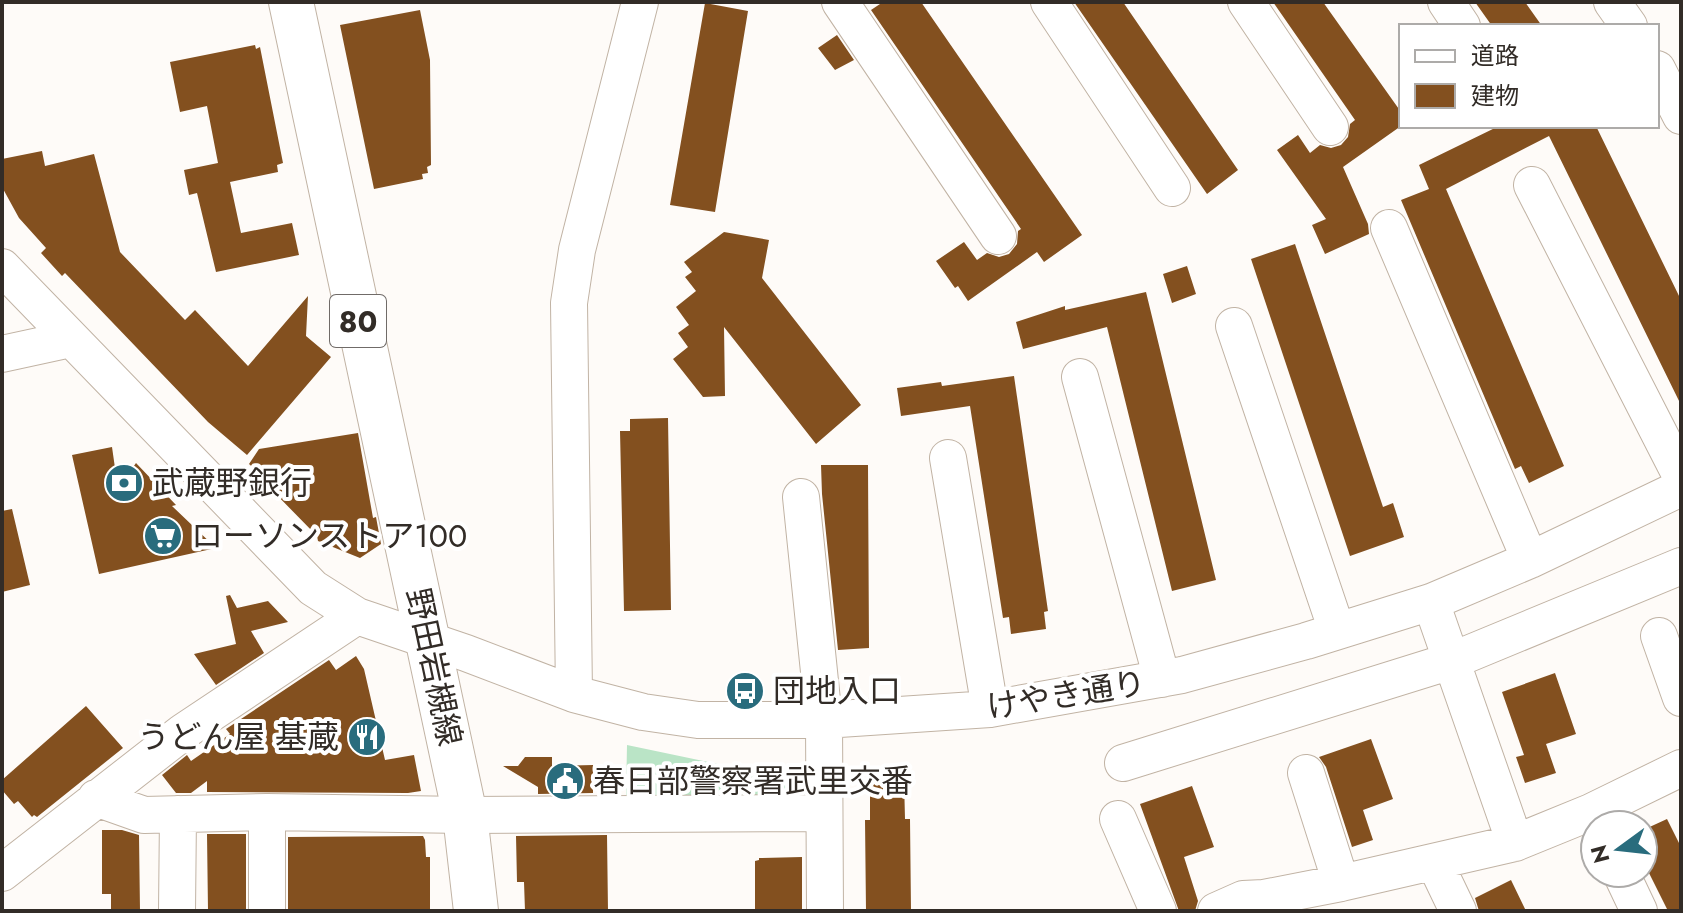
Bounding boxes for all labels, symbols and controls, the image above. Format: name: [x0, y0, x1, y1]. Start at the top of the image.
legend: [1399, 24, 1659, 128]
text: 道路: [1471, 38, 1519, 73]
text: 建物: [1471, 78, 1519, 113]
road number: 80: [330, 295, 386, 347]
place label: 武蔵野銀行: [152, 460, 312, 506]
bank icon: 武蔵野銀行: [103, 462, 145, 504]
place label: ローソンストア100: [191, 513, 467, 559]
supermarket icon: ローソンストア100: [142, 515, 184, 557]
street label: 野田岩槻線: [395, 584, 473, 750]
street label: けやき通り: [983, 660, 1149, 730]
place label: 団地入口: [773, 668, 901, 714]
bus stop icon: 団地入口: [724, 670, 766, 712]
place label: うどん屋 基蔵: [137, 714, 339, 760]
restaurant icon: うどん屋 基蔵: [346, 716, 388, 758]
place label: 春日部警察署武里交番: [593, 758, 913, 804]
public building icon: 春日部警察署武里交番: [544, 760, 586, 802]
north arrow: [1579, 809, 1659, 889]
text: N: [1582, 842, 1617, 867]

